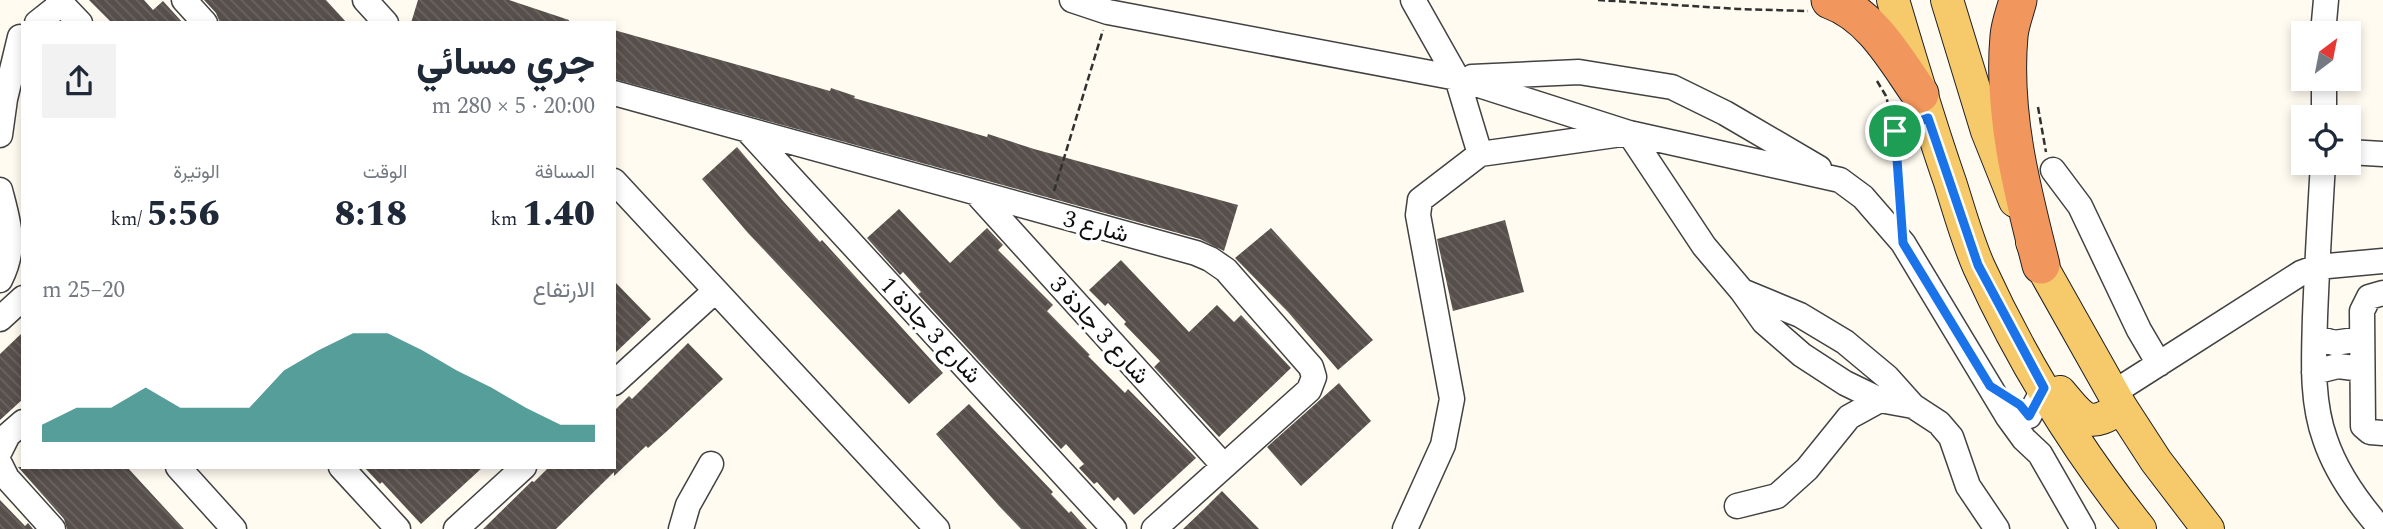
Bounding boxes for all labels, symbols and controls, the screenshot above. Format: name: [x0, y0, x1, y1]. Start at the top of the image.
north arrow: [2291, 21, 2361, 91]
map controls: [2291, 21, 2361, 175]
text: جري مسائي: [416, 34, 595, 92]
button: share: [42, 44, 116, 118]
text: 20:00 · 5 × 280 m: [431, 89, 595, 124]
pin: [1865, 101, 1925, 161]
button: locate: [2291, 105, 2361, 175]
icon: arrive: [1876, 112, 1914, 150]
text: الوتيرة: [173, 158, 220, 187]
text: الوقت: [363, 158, 407, 187]
text: المسافة: [535, 158, 595, 187]
text: 5:56: [147, 188, 220, 241]
text: 8:18: [335, 188, 407, 241]
text: 1.40: [522, 188, 595, 241]
street label: شارع 3: [1059, 201, 1132, 253]
text: /km: [110, 205, 147, 234]
text: km: [490, 205, 522, 234]
street label: شارع 3 جادة 3: [1041, 268, 1158, 393]
street label: شارع 3 جادة 1: [871, 269, 990, 392]
text: 20–25 m: [42, 273, 125, 308]
text: الارتفاع: [533, 273, 595, 308]

